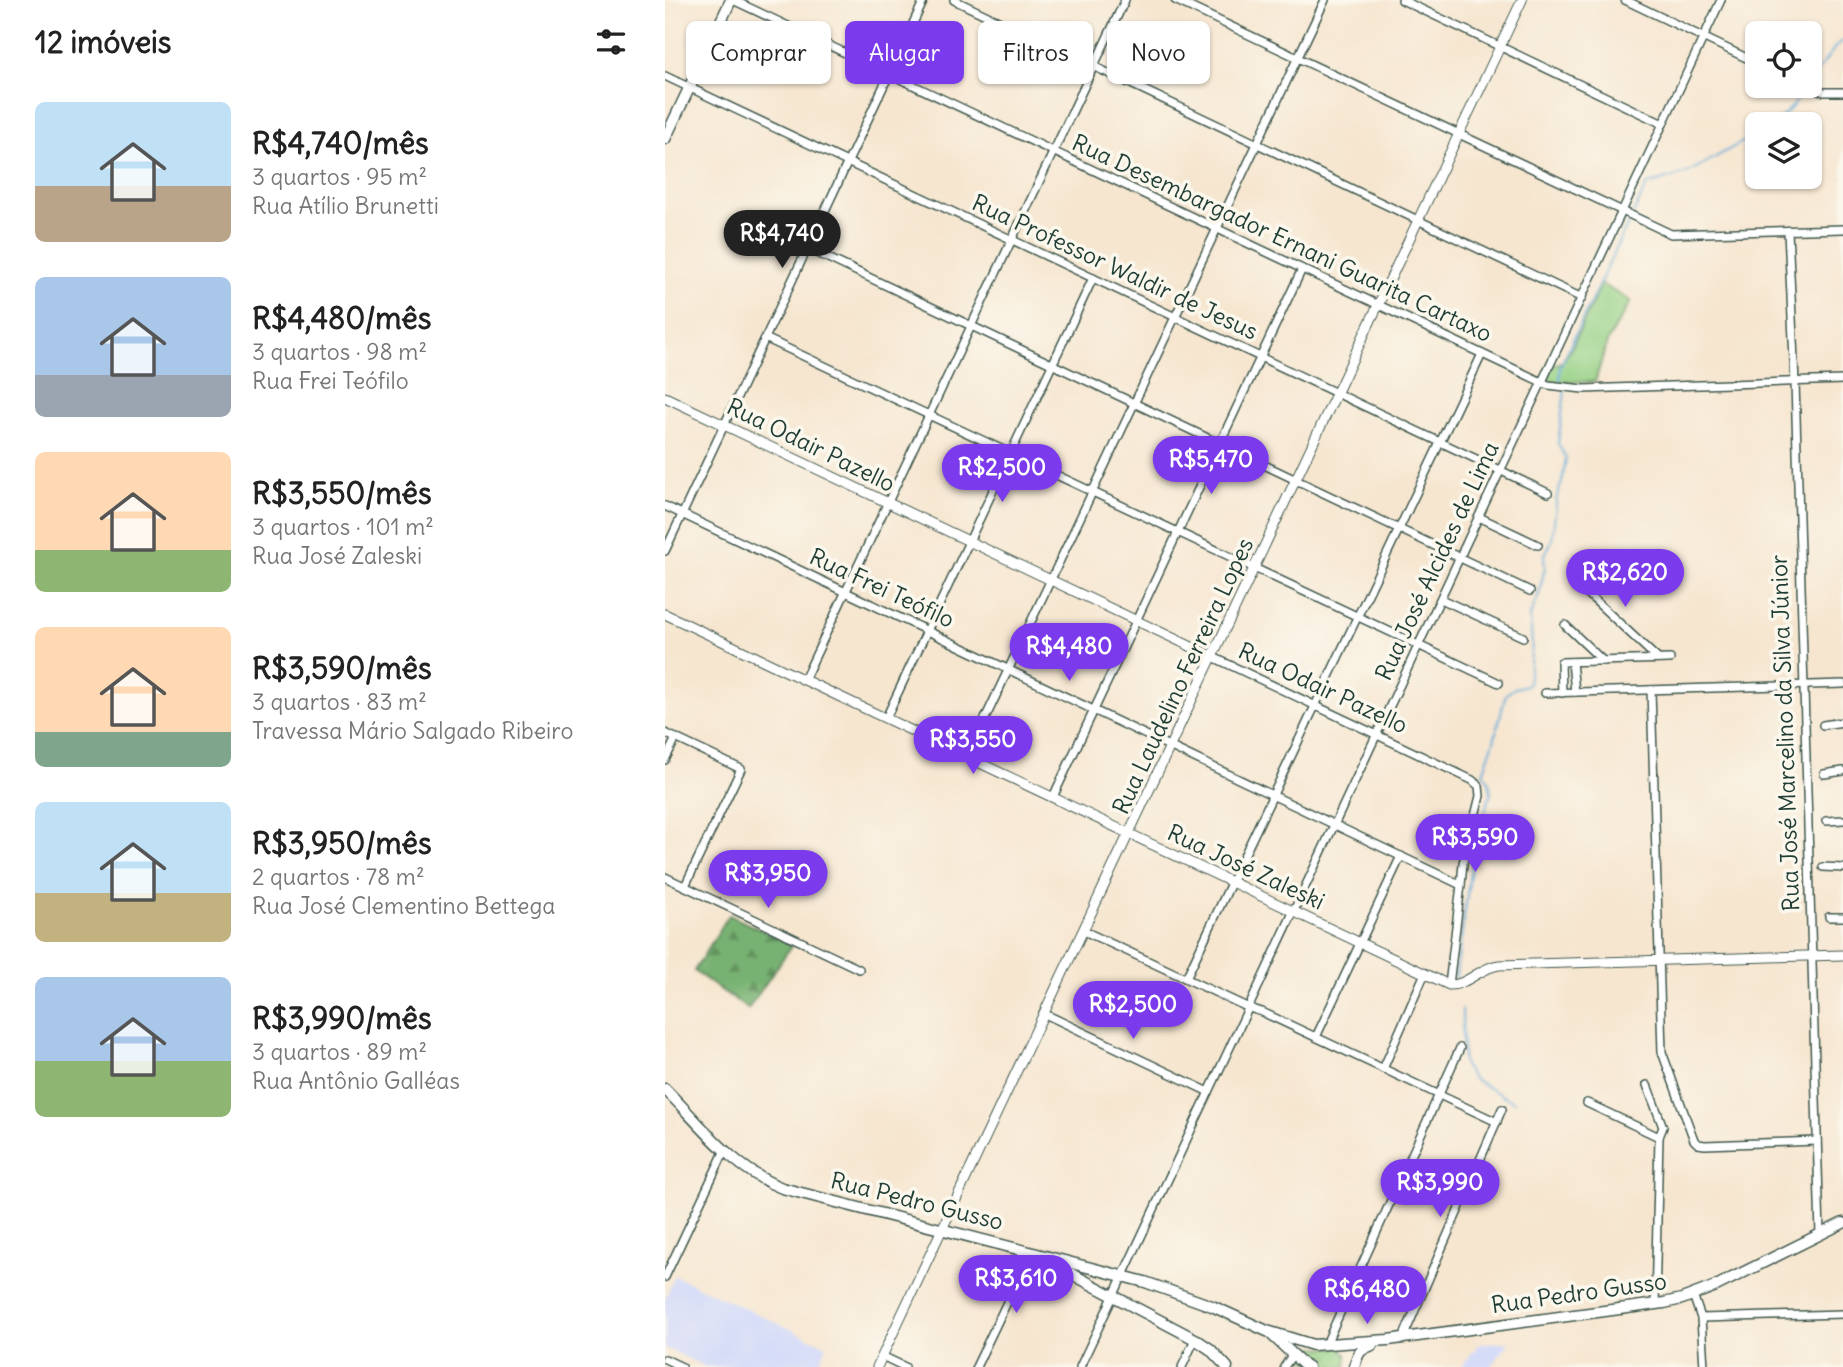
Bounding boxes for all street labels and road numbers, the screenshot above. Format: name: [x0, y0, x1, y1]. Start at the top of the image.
street label: Rua Desembargador Ernani Guarita Cartaxo: [1068, 127, 1497, 348]
street label: Rua Professor Waldir de Jesus: [968, 187, 1263, 346]
street label: Rua Odair Pazello: [722, 391, 900, 498]
street label: Rua José Alcides de Lima: [1368, 437, 1505, 685]
street label: Rua Laudelino Ferreira Lopes: [1106, 533, 1259, 819]
street label: Rua Frei Teófilo: [805, 541, 959, 634]
street label: Rua José Marcelino da Silva Júnior: [1764, 554, 1805, 912]
street label: Rua Odair Pazello: [1234, 636, 1413, 739]
street label: Rua José Zaleski: [1163, 817, 1329, 916]
street label: Rua Pedro Gusso: [828, 1165, 1006, 1236]
street label: Rua Pedro Gusso: [1489, 1266, 1668, 1319]

